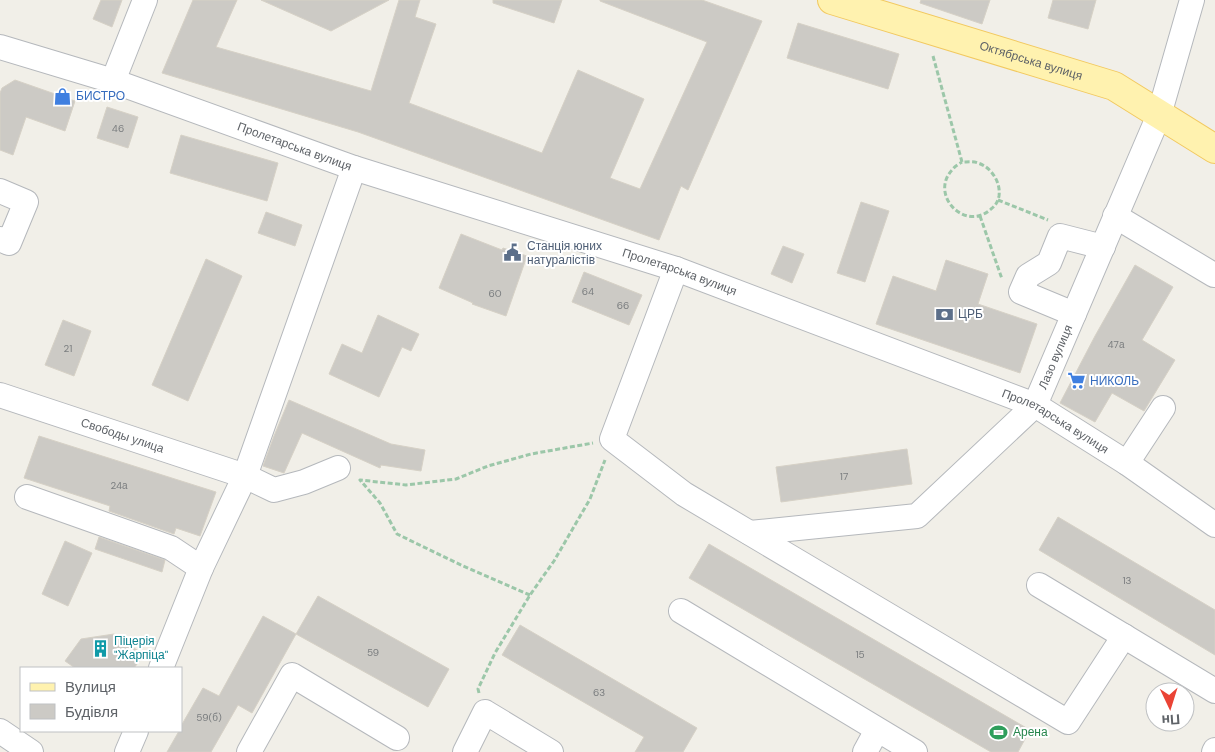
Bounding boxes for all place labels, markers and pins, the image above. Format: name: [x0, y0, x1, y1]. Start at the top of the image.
shop icon: БИСТРО: [52, 86, 72, 106]
place label: БИСТРО: [76, 88, 125, 104]
place label: Станція юних натуралістів: [527, 238, 602, 268]
public building icon: Станція юних натуралістів: [503, 243, 523, 263]
bank icon: ЦРБ: [934, 304, 954, 324]
place label: ЦРБ: [958, 306, 983, 322]
supermarket icon: НИКОЛЬ: [1066, 371, 1086, 391]
place label: НИКОЛЬ: [1090, 373, 1139, 389]
place label: Піцерія "Жарпіца": [114, 633, 169, 663]
building icon: Піцерія "Жарпіца": [90, 638, 110, 658]
sports icon: Арена: [989, 722, 1009, 742]
place label: Арена: [1013, 724, 1048, 740]

